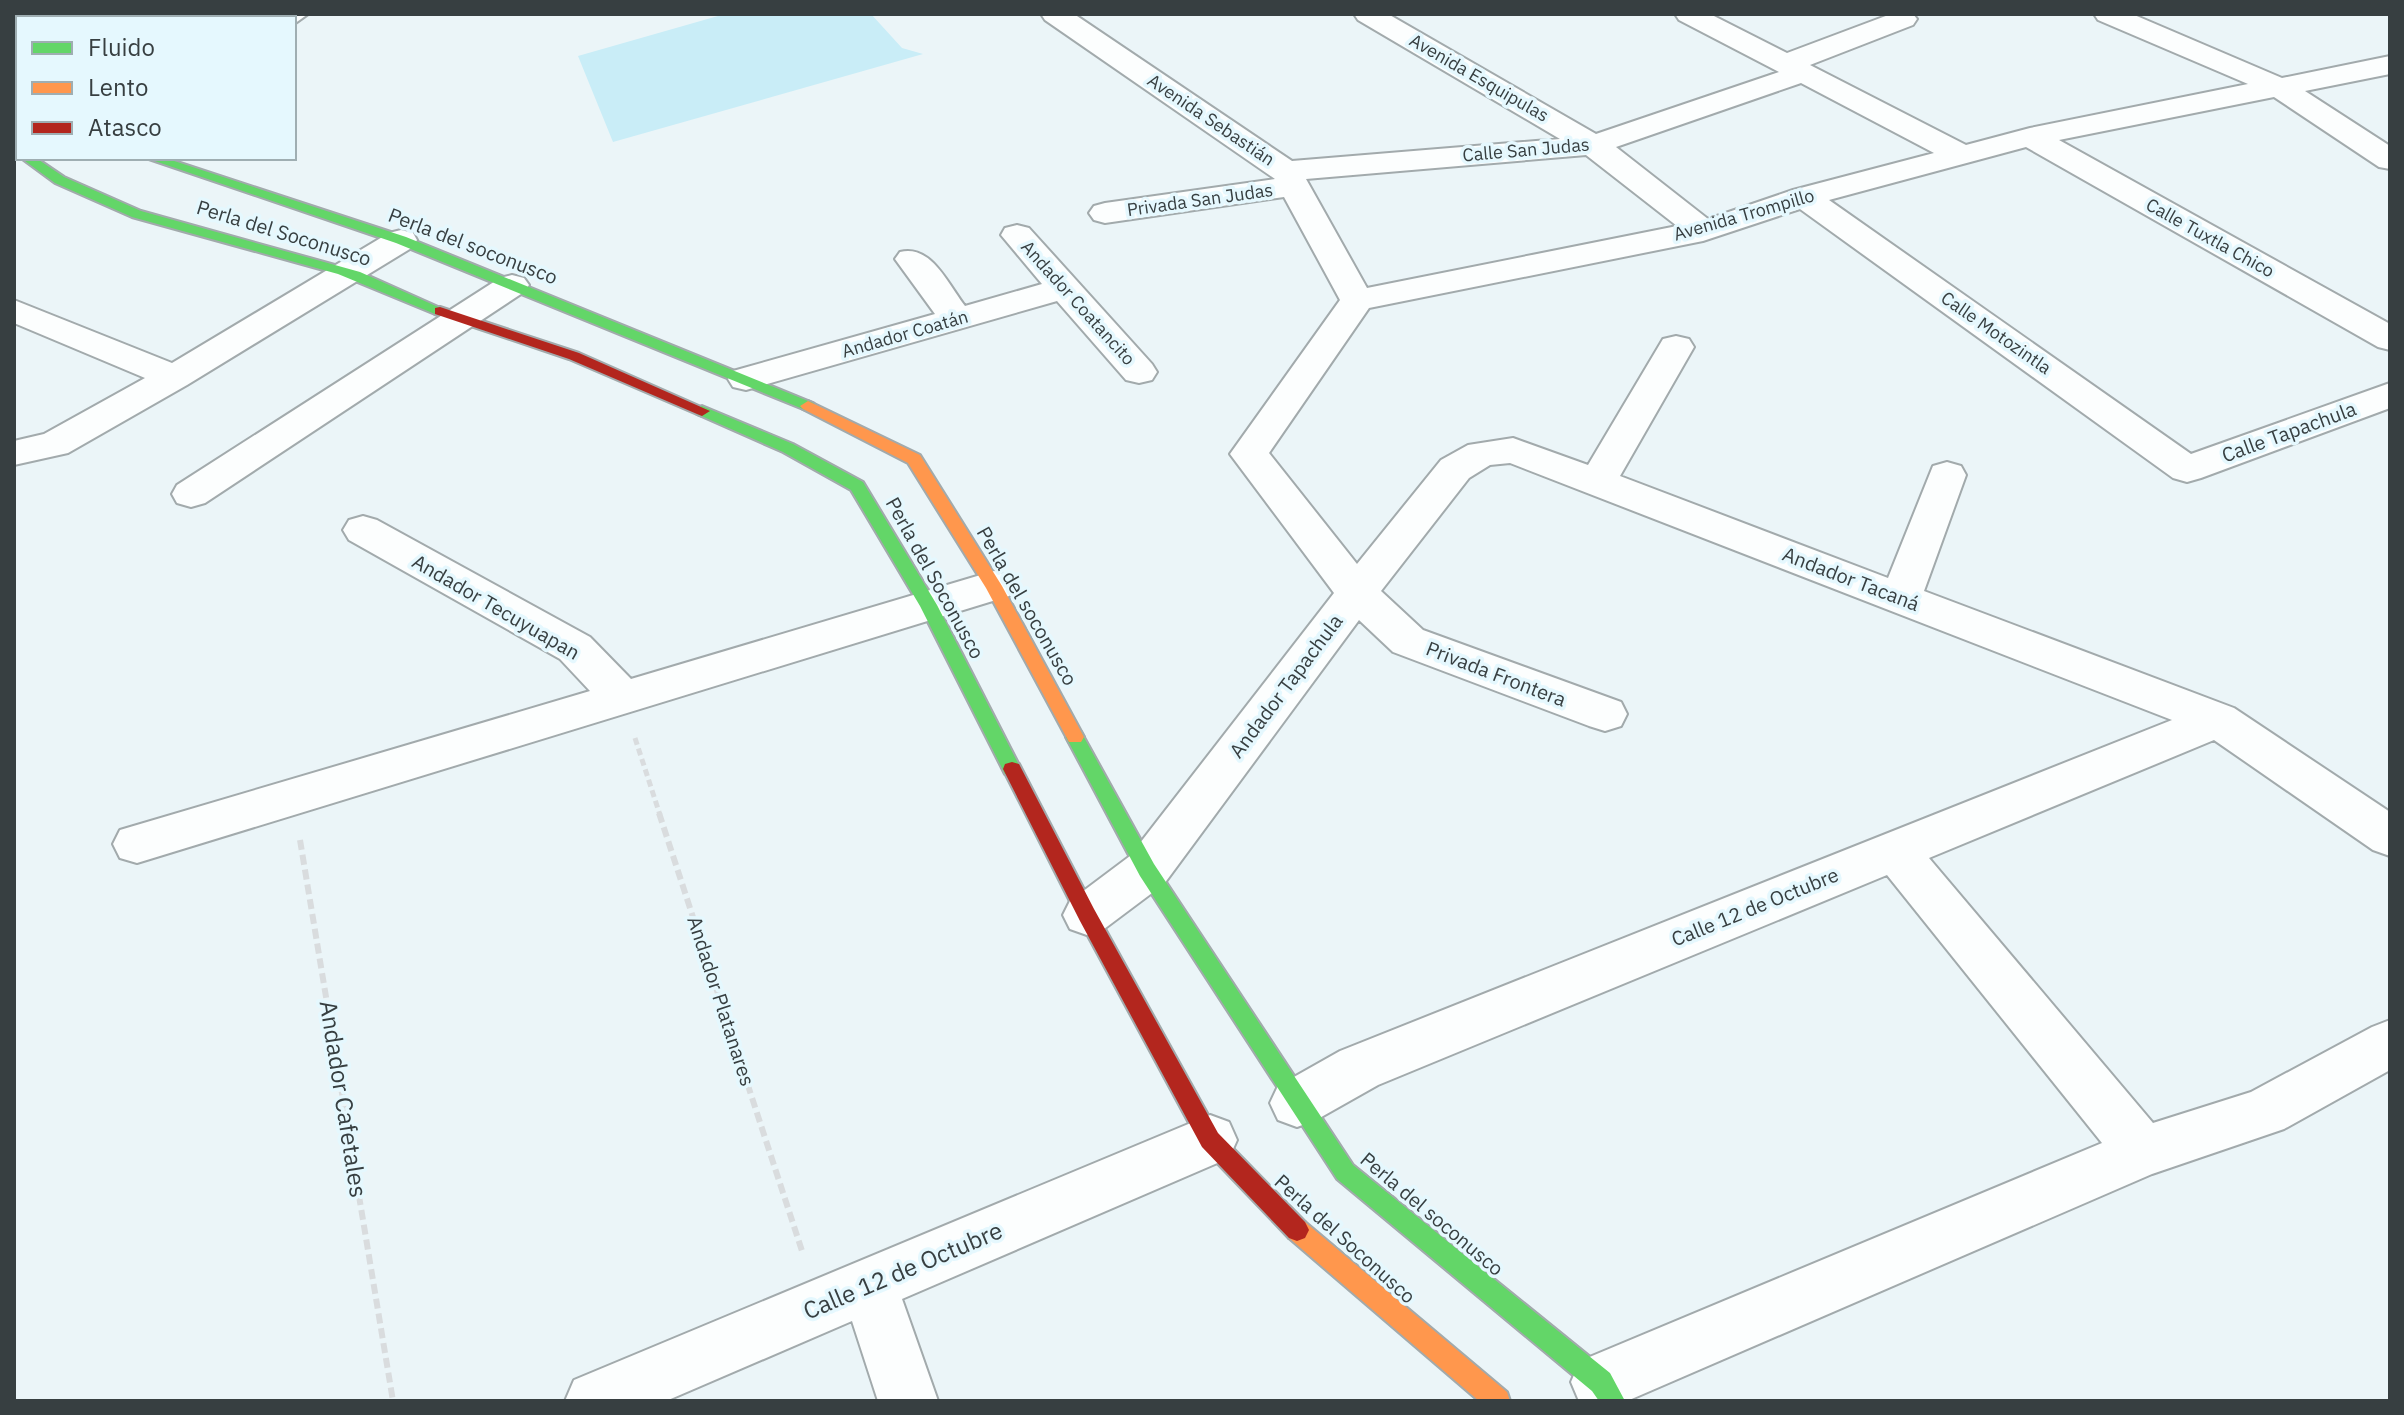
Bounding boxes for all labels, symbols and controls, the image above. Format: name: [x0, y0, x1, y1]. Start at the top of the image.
legend: [16, 16, 296, 160]
street label: Avenida Esquipulas: [1405, 28, 1553, 127]
text: Fluido: [88, 31, 155, 63]
street label: Avenida Sebastián: [1143, 69, 1279, 171]
text: Lento: [88, 71, 148, 103]
text: Atasco: [88, 111, 162, 143]
street label: Calle San Judas: [1462, 132, 1590, 167]
street label: Privada San Judas: [1125, 178, 1274, 221]
street label: Avenida Trompillo: [1671, 183, 1817, 246]
street label: Perla del Soconusco: [194, 193, 375, 272]
street label: Calle Tuxtla Chico: [2142, 193, 2279, 282]
street label: Perla del soconusco: [385, 201, 562, 290]
street label: Andador Coatancito: [1016, 235, 1140, 370]
street label: Calle Motozintla: [1937, 286, 2056, 379]
street label: Andador Coatán: [839, 305, 971, 363]
street label: Calle Tapachula: [2218, 395, 2360, 468]
street label: Perla del Soconusco: [880, 492, 991, 664]
street label: Perla del soconusco: [971, 521, 1084, 690]
street label: Andador Tacaná: [1779, 540, 1924, 617]
street label: Andador Tecuyuapan: [407, 547, 585, 666]
street label: Andador Tapachula: [1223, 608, 1349, 763]
street label: Privada Frontera: [1422, 634, 1570, 713]
street label: Calle 12 de Octubre: [1667, 861, 1842, 952]
street label: Andador Platanares: [681, 912, 762, 1089]
street label: Andador Cafetales: [313, 998, 375, 1200]
street label: Perla del soconusco: [1355, 1146, 1510, 1282]
street label: Perla del Soconusco: [1269, 1168, 1422, 1309]
street label: Calle 12 de Octubre: [798, 1214, 1007, 1327]

